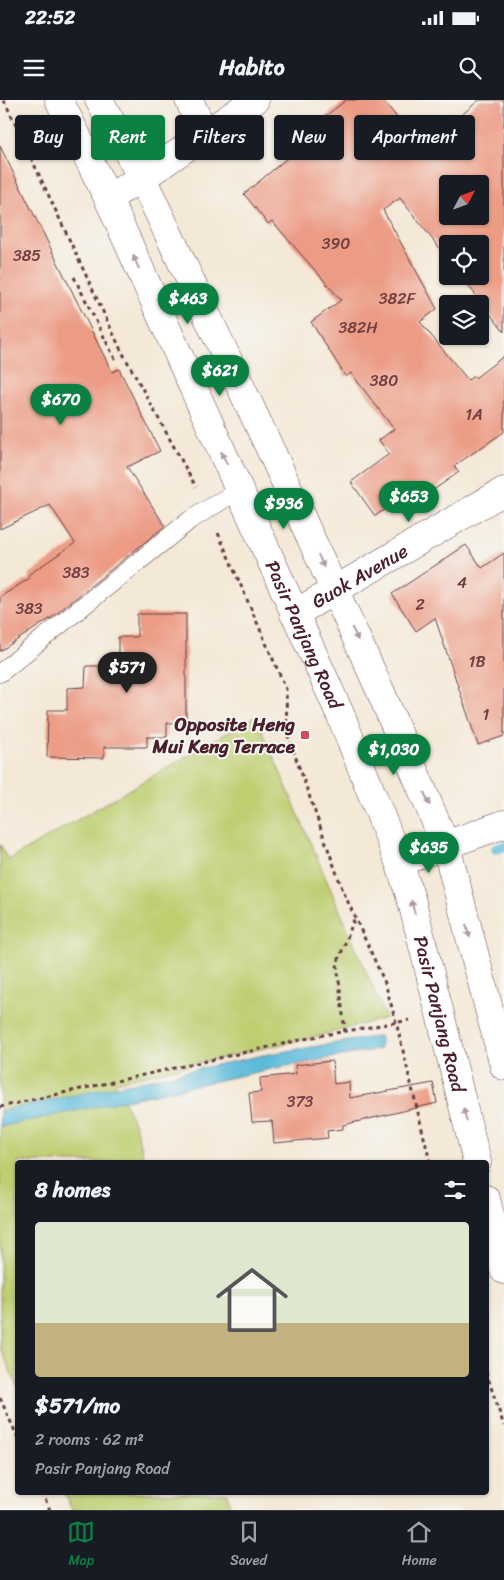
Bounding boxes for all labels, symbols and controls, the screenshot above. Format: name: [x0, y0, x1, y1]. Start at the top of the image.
text: 22:52: [25, 1, 75, 34]
text: Habito: [219, 48, 285, 87]
icon: menu: [20, 54, 48, 82]
icon: search: [456, 54, 484, 82]
chip: Buy: [15, 115, 81, 160]
chip: Rent: [91, 115, 165, 160]
chip: Filters: [175, 115, 264, 160]
chip: New: [274, 115, 344, 160]
chip: Apartment: [354, 115, 475, 160]
north arrow: [439, 175, 489, 225]
map controls: [439, 175, 489, 345]
house number: 390: [322, 229, 350, 258]
button: locate: [439, 235, 489, 285]
house number: 385: [13, 241, 41, 270]
one-way arrow: [132, 255, 140, 269]
pin: $463: [158, 282, 218, 325]
text: $463: [169, 284, 207, 313]
house number: 382F: [379, 284, 416, 313]
button: layers: [439, 295, 489, 345]
house number: 382H: [339, 313, 378, 342]
pin: $621: [190, 354, 250, 397]
text: $621: [202, 356, 238, 385]
house number: 380: [370, 366, 398, 395]
pin: $670: [31, 384, 91, 426]
text: $670: [41, 385, 81, 414]
house number: 1A: [465, 400, 483, 429]
one-way arrow: [220, 451, 228, 465]
pin: $653: [379, 480, 439, 523]
text: $653: [390, 482, 428, 511]
pin: $936: [254, 488, 314, 530]
text: $936: [265, 489, 303, 518]
street label: Guok Avenue: [305, 534, 414, 617]
one-way arrow: [317, 554, 325, 568]
street label: Pasir Panjang Road: [256, 555, 353, 716]
house number: 383: [62, 558, 90, 587]
house number: 4: [457, 568, 467, 597]
house number: 2: [415, 590, 425, 619]
house number: 383: [15, 594, 43, 623]
one-way arrow: [351, 627, 359, 641]
house number: 1B: [469, 647, 485, 676]
pin: $571: [97, 652, 157, 694]
text: $571: [109, 653, 145, 682]
house number: 1: [483, 700, 490, 729]
place label: Opposite Heng Mui Keng Terrace: [151, 708, 296, 763]
marker: Opposite Heng Mui Keng Terrace: [299, 729, 311, 741]
pin: $1,030: [353, 734, 435, 776]
text: $1,030: [369, 735, 419, 764]
one-way arrow: [423, 792, 431, 806]
pin: $635: [399, 832, 459, 874]
text: $635: [410, 833, 448, 862]
one-way arrow: [409, 899, 417, 914]
one-way arrow: [465, 923, 473, 938]
street label: Pasir Panjang Road: [405, 932, 476, 1097]
house number: 373: [287, 1087, 314, 1116]
one-way arrow: [461, 1108, 469, 1123]
text: 8 homes: [35, 1171, 110, 1209]
icon: filters: [441, 1176, 469, 1204]
icon: home: [207, 1255, 297, 1345]
text: $571/mo: [35, 1387, 120, 1425]
text: 2 rooms · 62 m²: [35, 1425, 144, 1454]
text: Pasir Panjang Road: [35, 1454, 170, 1483]
tab: Map: [67, 1518, 95, 1573]
tab: Saved: [230, 1518, 267, 1573]
tab: Home: [402, 1518, 437, 1573]

